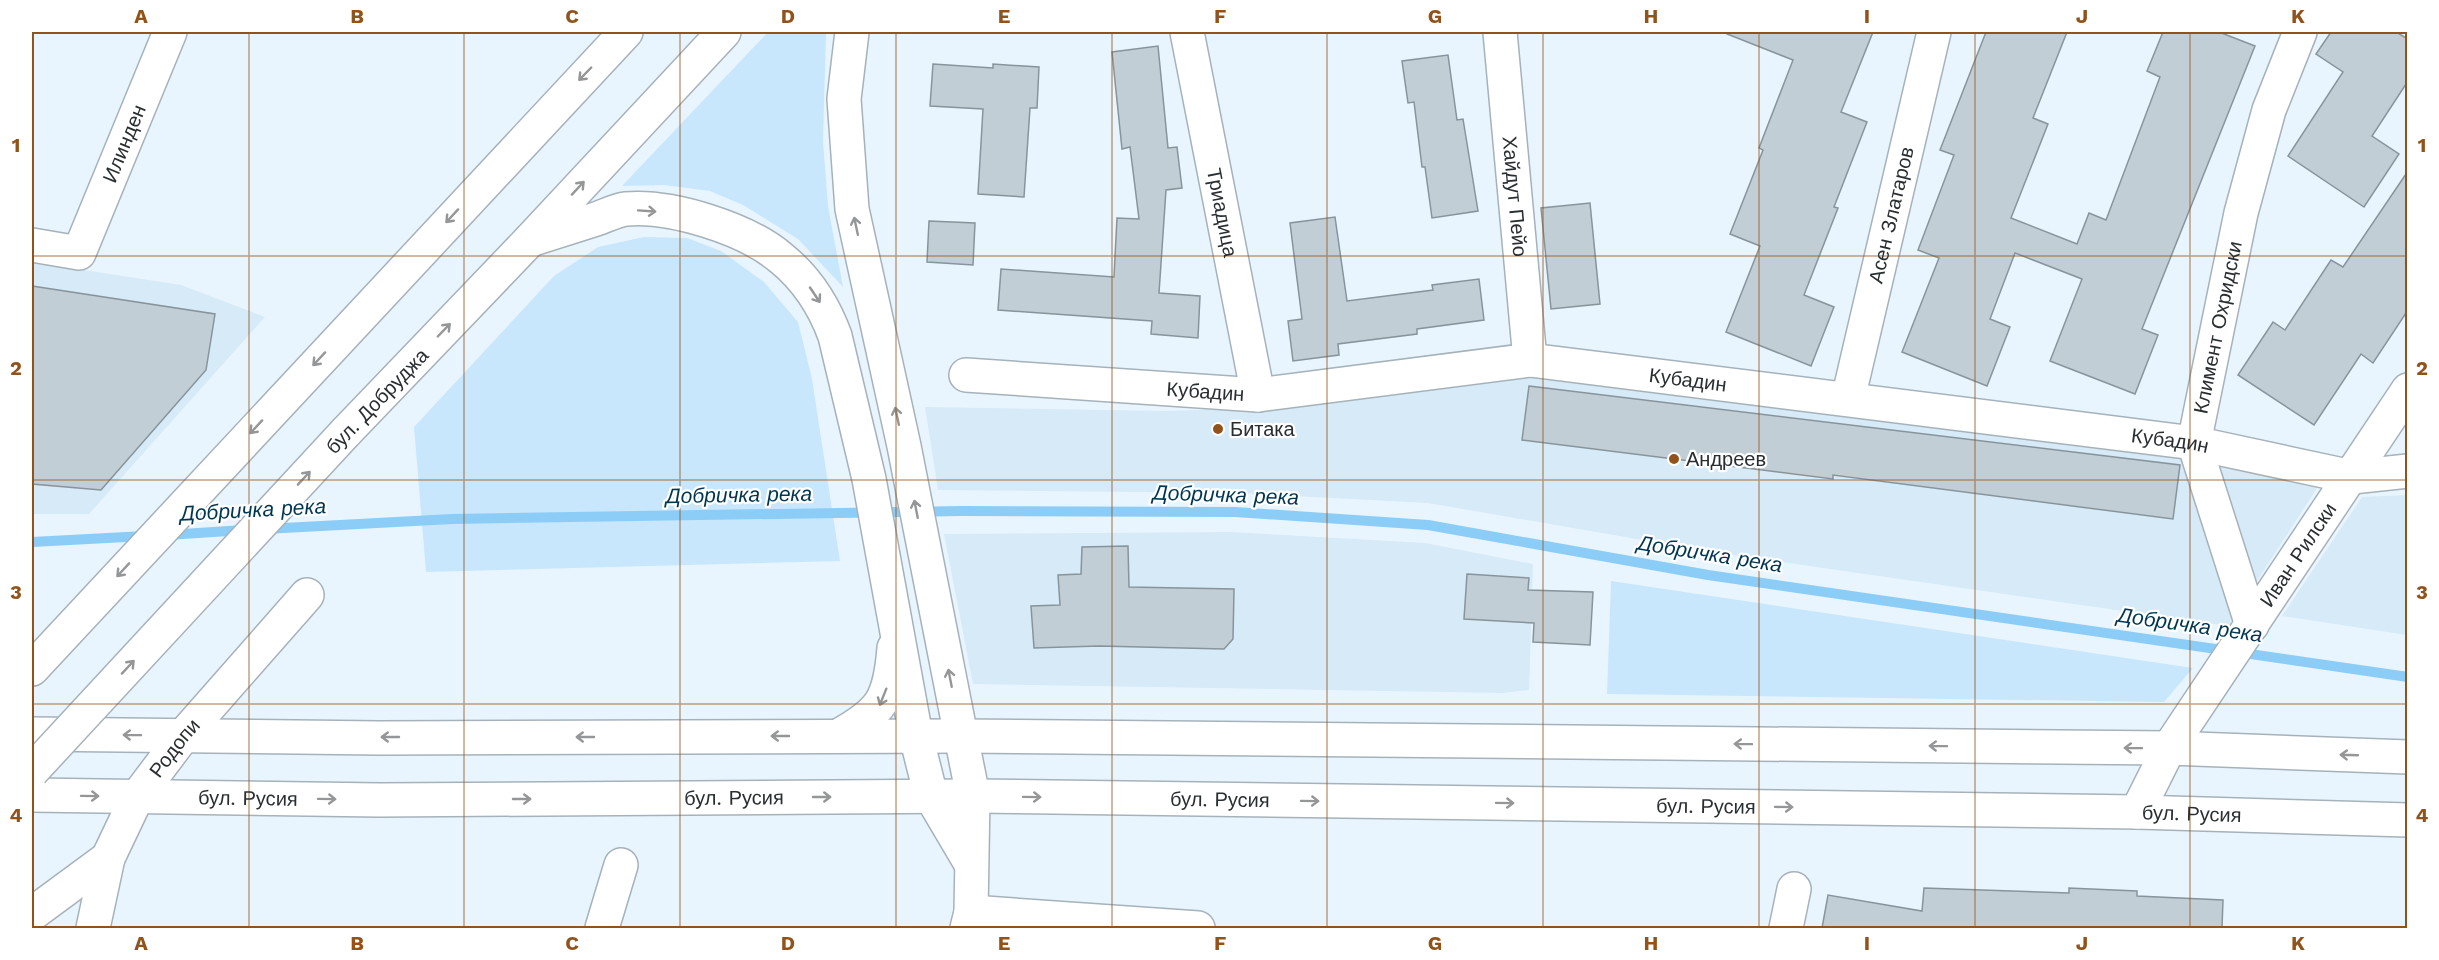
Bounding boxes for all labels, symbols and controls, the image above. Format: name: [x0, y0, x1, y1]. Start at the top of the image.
text: A: [134, 4, 148, 28]
text: B: [350, 4, 364, 28]
text: C: [565, 4, 579, 28]
text: D: [781, 4, 795, 28]
text: E: [998, 4, 1010, 28]
text: F: [1214, 4, 1226, 28]
text: G: [1428, 4, 1442, 28]
text: H: [1644, 4, 1658, 28]
text: I: [1864, 4, 1870, 28]
text: J: [2076, 4, 2088, 28]
text: K: [2291, 4, 2305, 28]
one-way arrow: [578, 66, 592, 81]
street label: Илинден: [97, 101, 151, 186]
text: 1: [12, 133, 20, 157]
text: 1: [2418, 133, 2426, 157]
street label: Хайдут Пейо: [1498, 135, 1532, 258]
street label: Асен Златаров: [1863, 144, 1919, 286]
street label: Триадица: [1202, 166, 1243, 260]
one-way arrow: [571, 181, 585, 196]
one-way arrow: [636, 205, 656, 216]
one-way arrow: [445, 208, 459, 223]
one-way arrow: [849, 216, 861, 235]
street label: Климент Охридски: [2188, 239, 2247, 416]
one-way arrow: [809, 287, 821, 303]
one-way arrow: [437, 322, 451, 337]
street label: бул. Добруджа: [321, 343, 434, 459]
one-way arrow: [312, 351, 326, 366]
text: 2: [10, 356, 22, 380]
text: 2: [2416, 356, 2428, 380]
street label: Кубадин: [1648, 363, 1728, 396]
street label: Кубадин: [1166, 377, 1245, 406]
one-way arrow: [891, 407, 903, 426]
place label: Битака: [1230, 417, 1296, 441]
one-way arrow: [249, 420, 263, 435]
marker: Битака: [1211, 422, 1225, 436]
street label: Кубадин: [2130, 423, 2211, 458]
place label: Андреев: [1686, 447, 1766, 471]
marker: Андреев: [1667, 452, 1681, 466]
one-way arrow: [297, 470, 311, 485]
water label: Добричка река: [1151, 479, 1299, 510]
water label: Добричка река: [664, 481, 812, 508]
water label: Добричка река: [177, 493, 327, 526]
street label: Иван Рилски: [2255, 498, 2341, 611]
one-way arrow: [910, 500, 921, 519]
water label: Добричка река: [1634, 529, 1784, 577]
one-way arrow: [116, 563, 130, 578]
text: 3: [10, 580, 22, 604]
text: 3: [2416, 580, 2428, 604]
water label: Добричка река: [2114, 602, 2264, 647]
one-way arrow: [121, 660, 135, 675]
one-way arrow: [944, 669, 955, 689]
one-way arrow: [877, 688, 888, 706]
street label: Родопи: [144, 713, 205, 782]
one-way arrow: [122, 729, 142, 741]
one-way arrow: [770, 730, 790, 742]
one-way arrow: [575, 731, 595, 743]
one-way arrow: [380, 732, 400, 743]
one-way arrow: [1734, 738, 1754, 750]
one-way arrow: [1929, 740, 1949, 752]
one-way arrow: [2124, 742, 2144, 754]
one-way arrow: [2340, 749, 2360, 760]
street label: бул. Русия: [198, 785, 298, 811]
street label: бул. Русия: [684, 785, 784, 810]
street label: бул. Русия: [1170, 787, 1270, 812]
one-way arrow: [79, 790, 99, 802]
one-way arrow: [811, 791, 831, 803]
one-way arrow: [1021, 791, 1041, 803]
one-way arrow: [316, 793, 336, 805]
one-way arrow: [511, 793, 531, 805]
street label: бул. Русия: [1656, 793, 1756, 819]
one-way arrow: [1300, 795, 1320, 807]
one-way arrow: [1495, 798, 1515, 809]
street label: бул. Русия: [2142, 800, 2242, 827]
one-way arrow: [1774, 801, 1794, 813]
text: 4: [10, 803, 23, 827]
text: 4: [2416, 803, 2429, 827]
text: A: [134, 931, 148, 955]
text: B: [350, 931, 364, 955]
text: C: [565, 931, 579, 955]
text: D: [781, 931, 795, 955]
text: E: [998, 931, 1010, 955]
text: F: [1214, 931, 1226, 955]
text: G: [1428, 931, 1442, 955]
text: H: [1644, 931, 1658, 955]
text: I: [1864, 931, 1870, 955]
text: J: [2076, 931, 2088, 955]
text: K: [2291, 931, 2305, 955]

